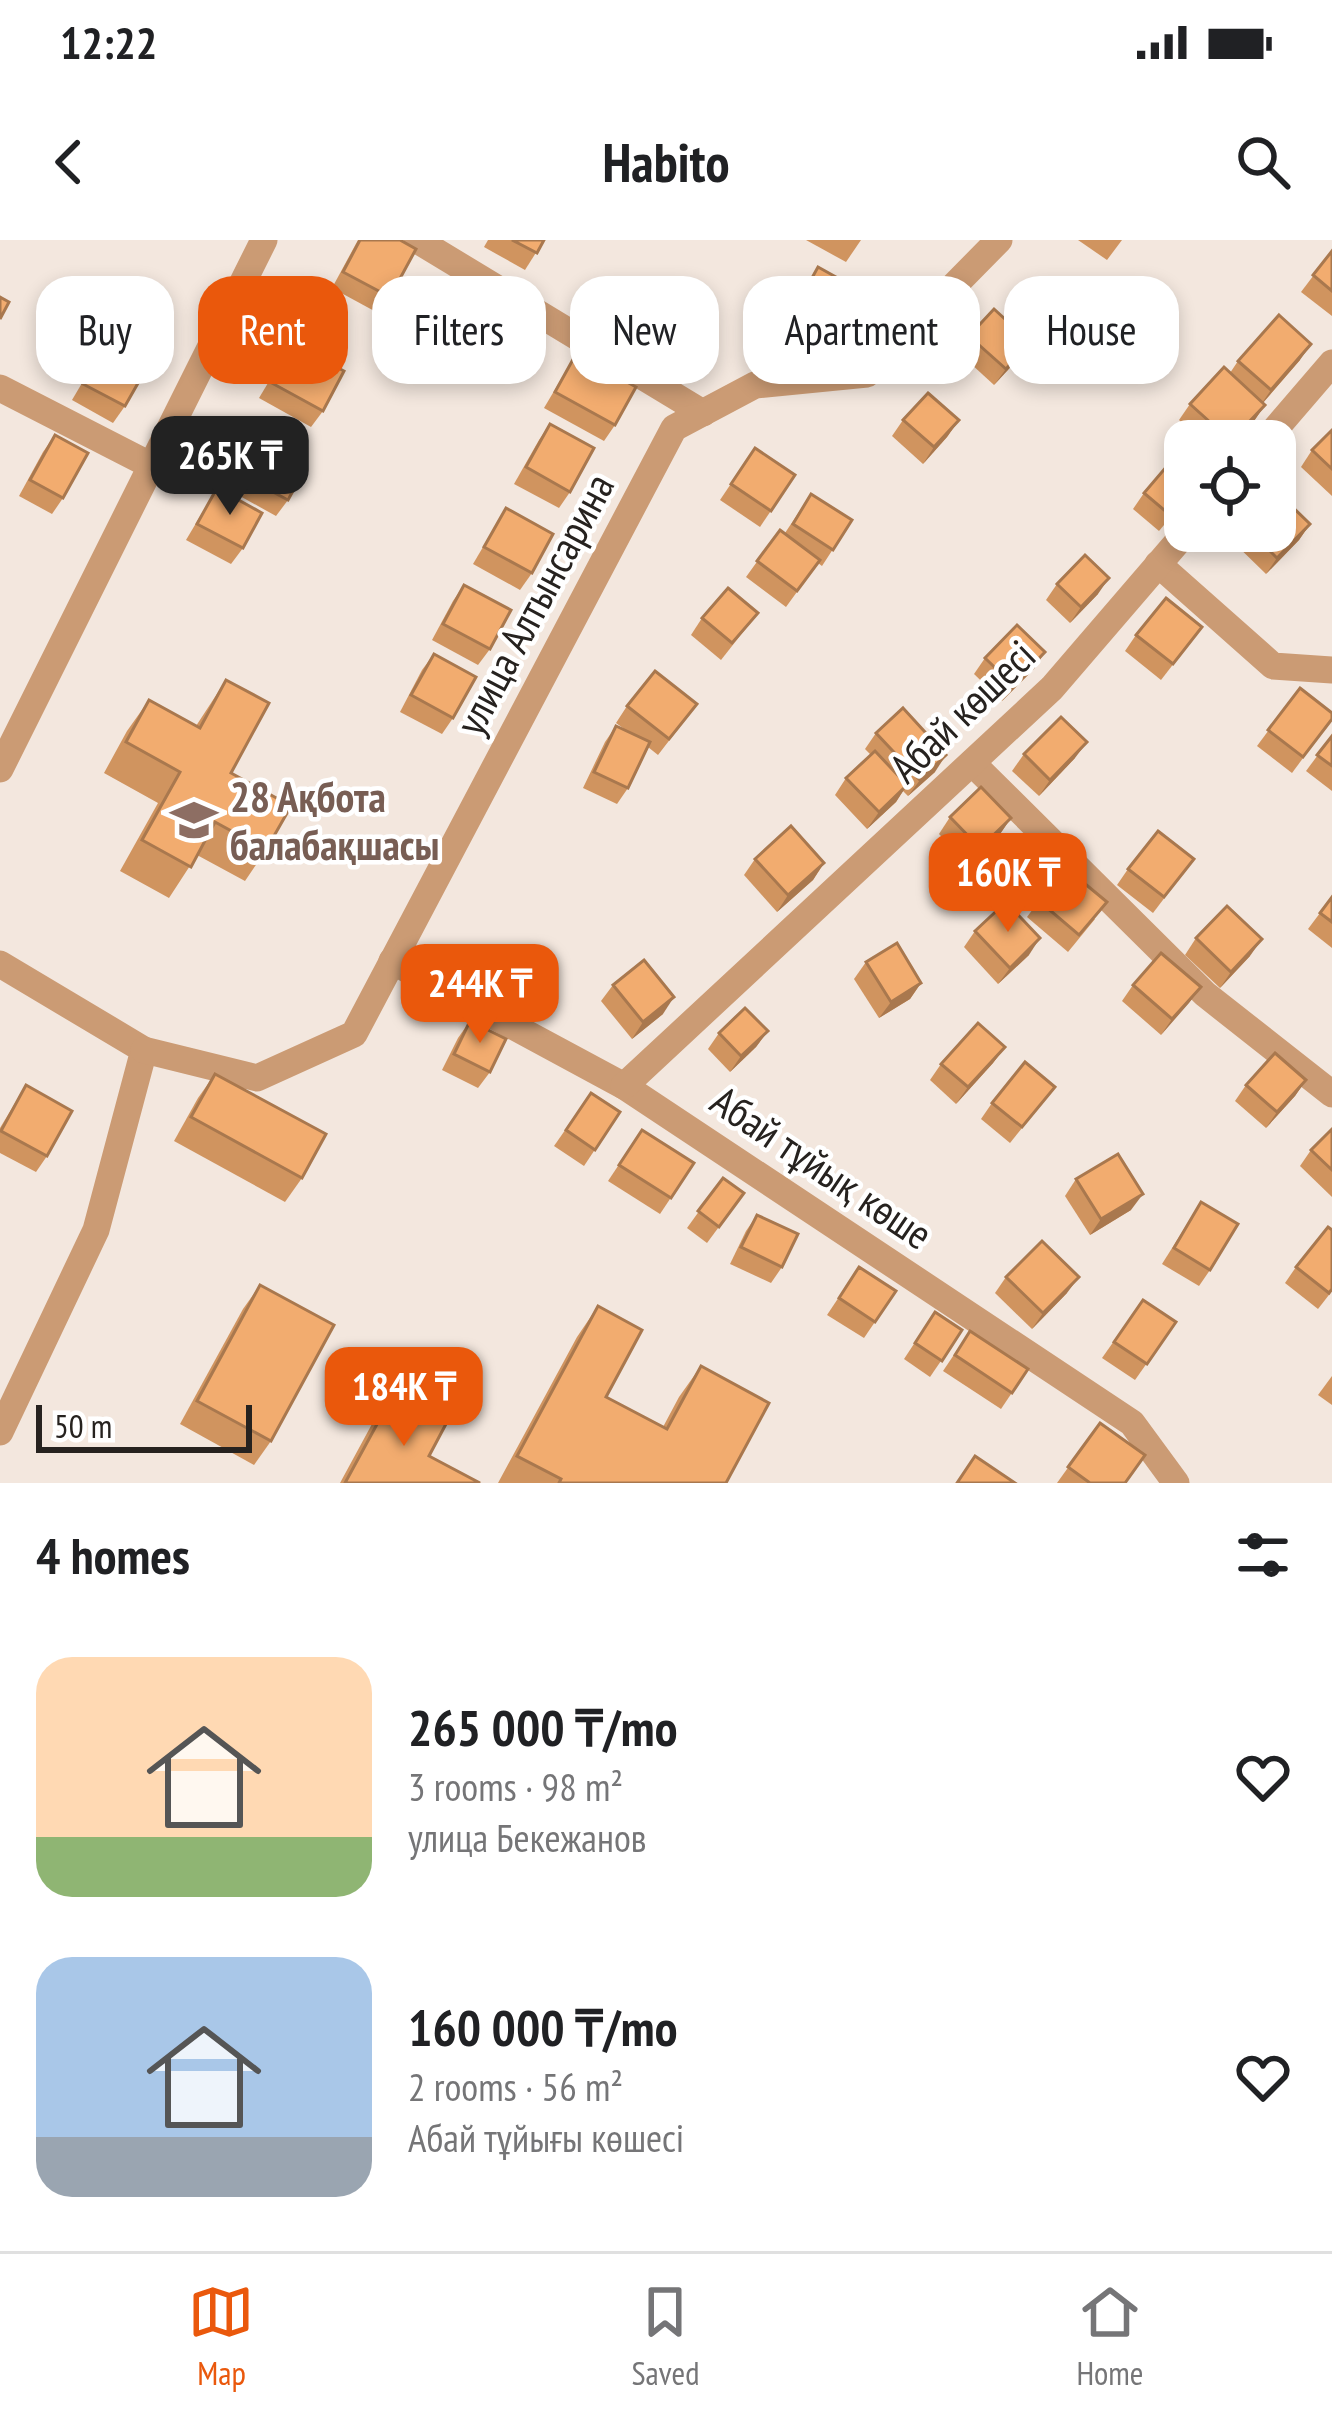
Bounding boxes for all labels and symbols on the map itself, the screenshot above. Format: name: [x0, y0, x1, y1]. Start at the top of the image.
pin: 265K ₸: [132, 416, 328, 518]
street label: улица Алтынсарина: [442, 464, 626, 744]
street label: Абай көшесі: [877, 628, 1047, 794]
place label: 28 Ақбота балабақшасы: [230, 769, 439, 872]
school or university icon: 28 Ақбота балабақшасы: [169, 795, 219, 845]
pin: 160K ₸: [910, 833, 1106, 935]
pin: 244K ₸: [382, 944, 578, 1046]
street label: Абай тұйық көше: [701, 1073, 943, 1261]
pin: 184K ₸: [306, 1347, 502, 1449]
scale bar: [36, 1399, 252, 1452]

